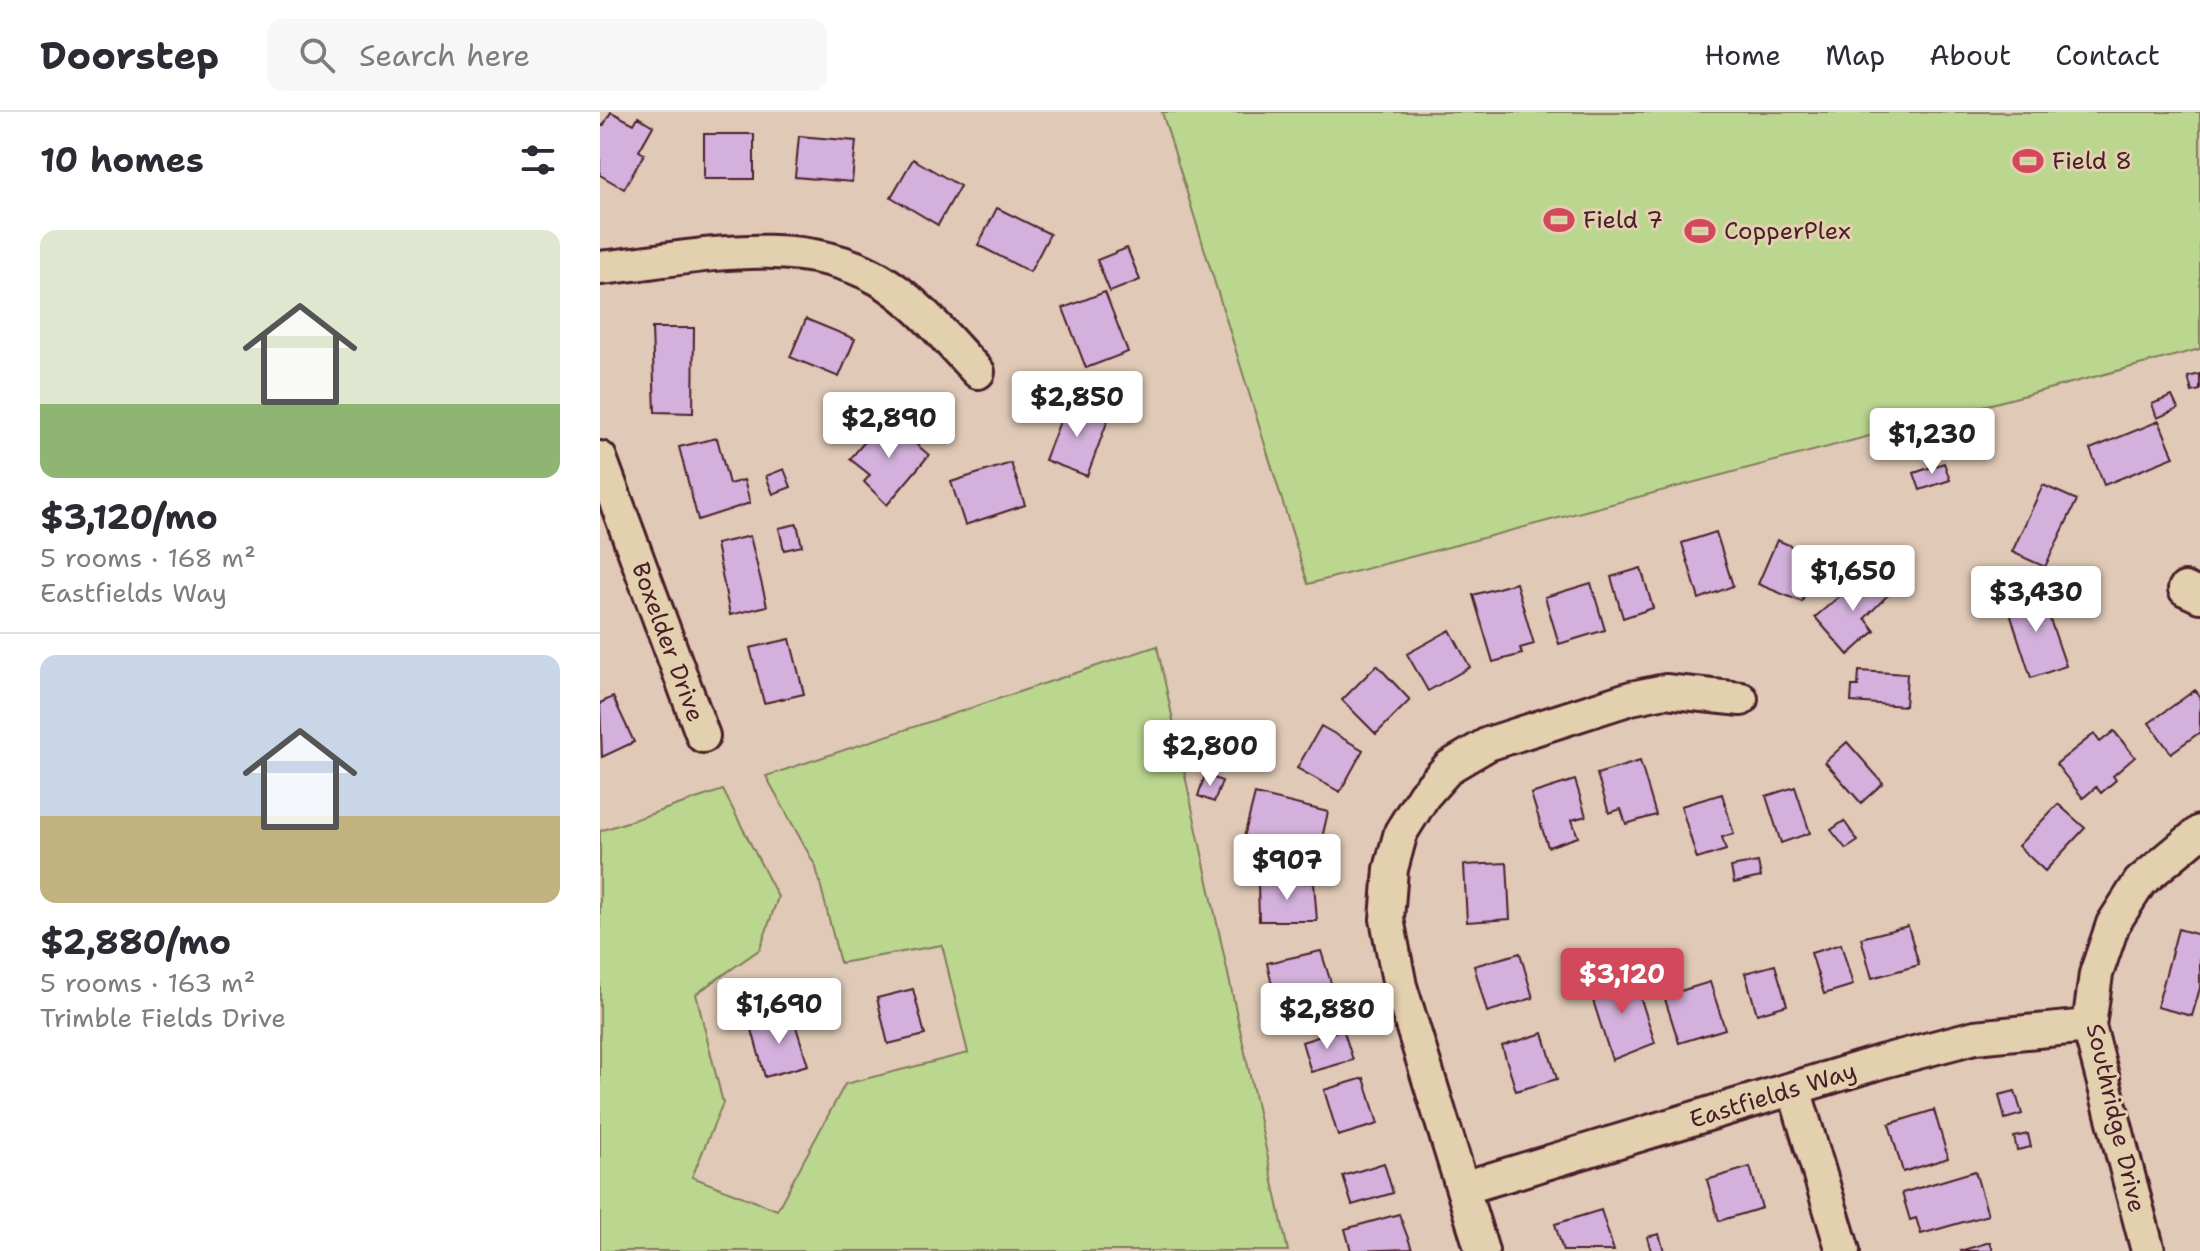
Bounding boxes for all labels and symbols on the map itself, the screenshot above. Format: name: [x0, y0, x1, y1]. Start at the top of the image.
sports icon: Field 8: [2011, 144, 2045, 178]
place label: Field 8: [2052, 145, 2132, 177]
sports icon: Field 7: [1542, 203, 1576, 237]
place label: Field 7: [1583, 204, 1663, 236]
sports icon: CopperPlex: [1683, 214, 1717, 248]
place label: CopperPlex: [1724, 215, 1851, 247]
pin: $2,850: [1012, 371, 1142, 439]
pin: $2,890: [824, 392, 954, 460]
pin: $1,230: [1867, 408, 1997, 476]
pin: $1,650: [1788, 545, 1918, 613]
street label: Boxelder Drive: [624, 558, 712, 726]
pin: $3,430: [1971, 566, 2101, 634]
pin: $2,800: [1145, 720, 1275, 788]
pin: $907: [1240, 834, 1334, 902]
pin: $3,120: [1557, 948, 1687, 1016]
pin: $1,690: [714, 978, 844, 1046]
pin: $2,880: [1262, 983, 1392, 1051]
street label: Southridge Drive: [2079, 1020, 2153, 1216]
street label: Eastfields Way: [1686, 1054, 1860, 1136]

